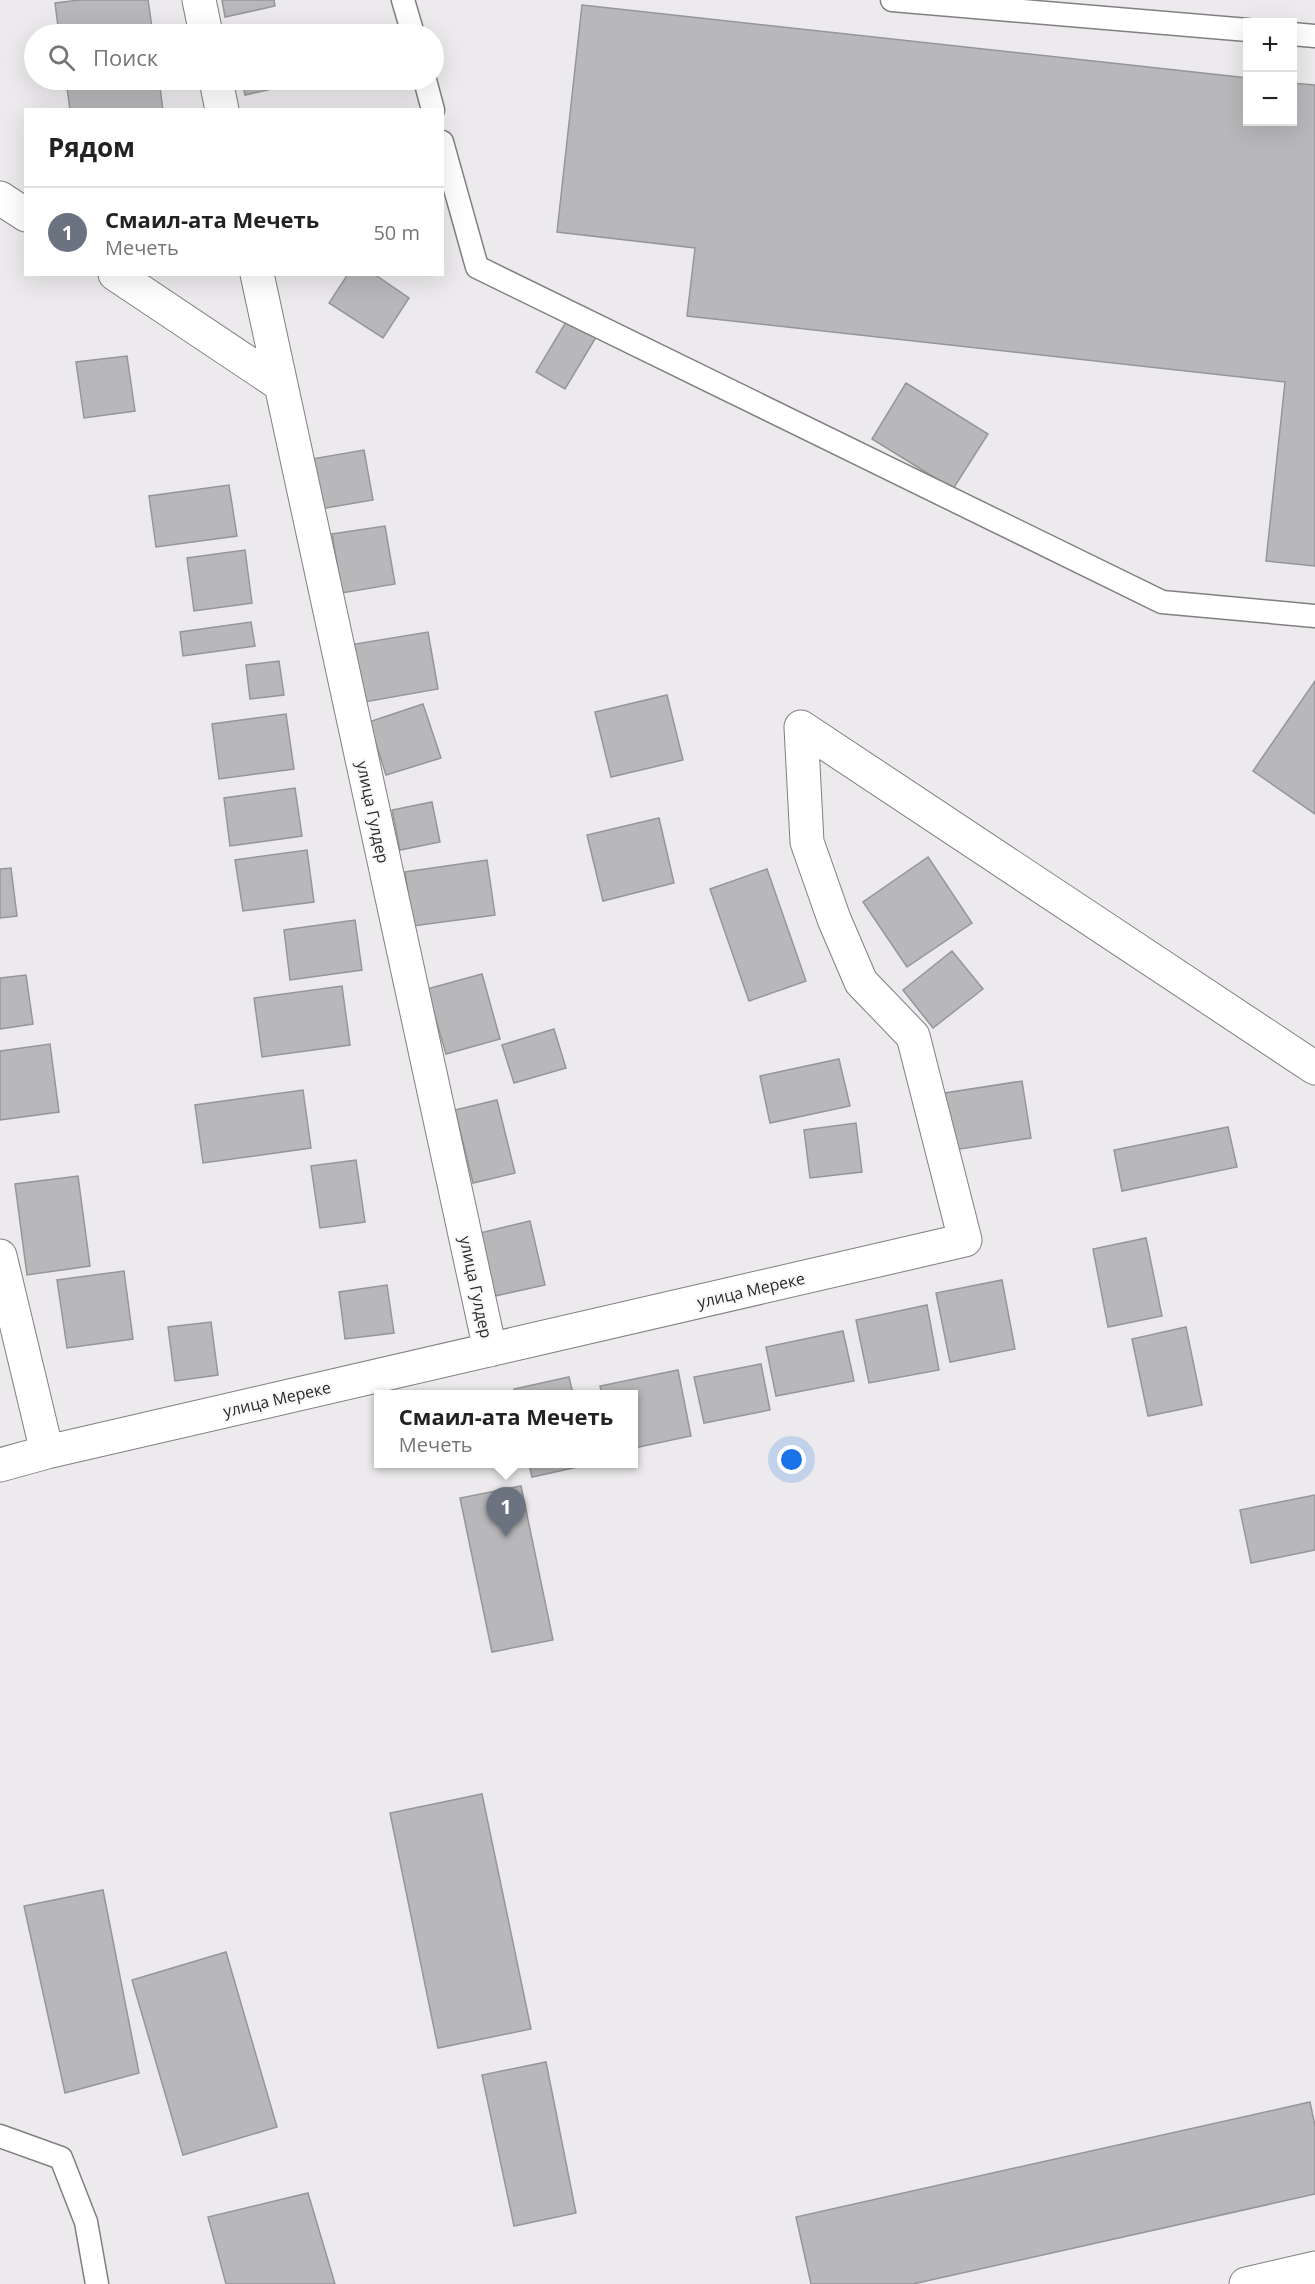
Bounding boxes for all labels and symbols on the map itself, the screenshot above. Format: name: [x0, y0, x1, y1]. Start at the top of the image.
street label: улица Гулдер: [351, 759, 395, 865]
street label: улица Гулдер: [454, 1234, 498, 1340]
street label: улица Мереке: [695, 1267, 807, 1313]
street label: улица Мереке: [221, 1376, 333, 1422]
your location: [777, 1445, 806, 1474]
pin: 1: [486, 1488, 526, 1537]

